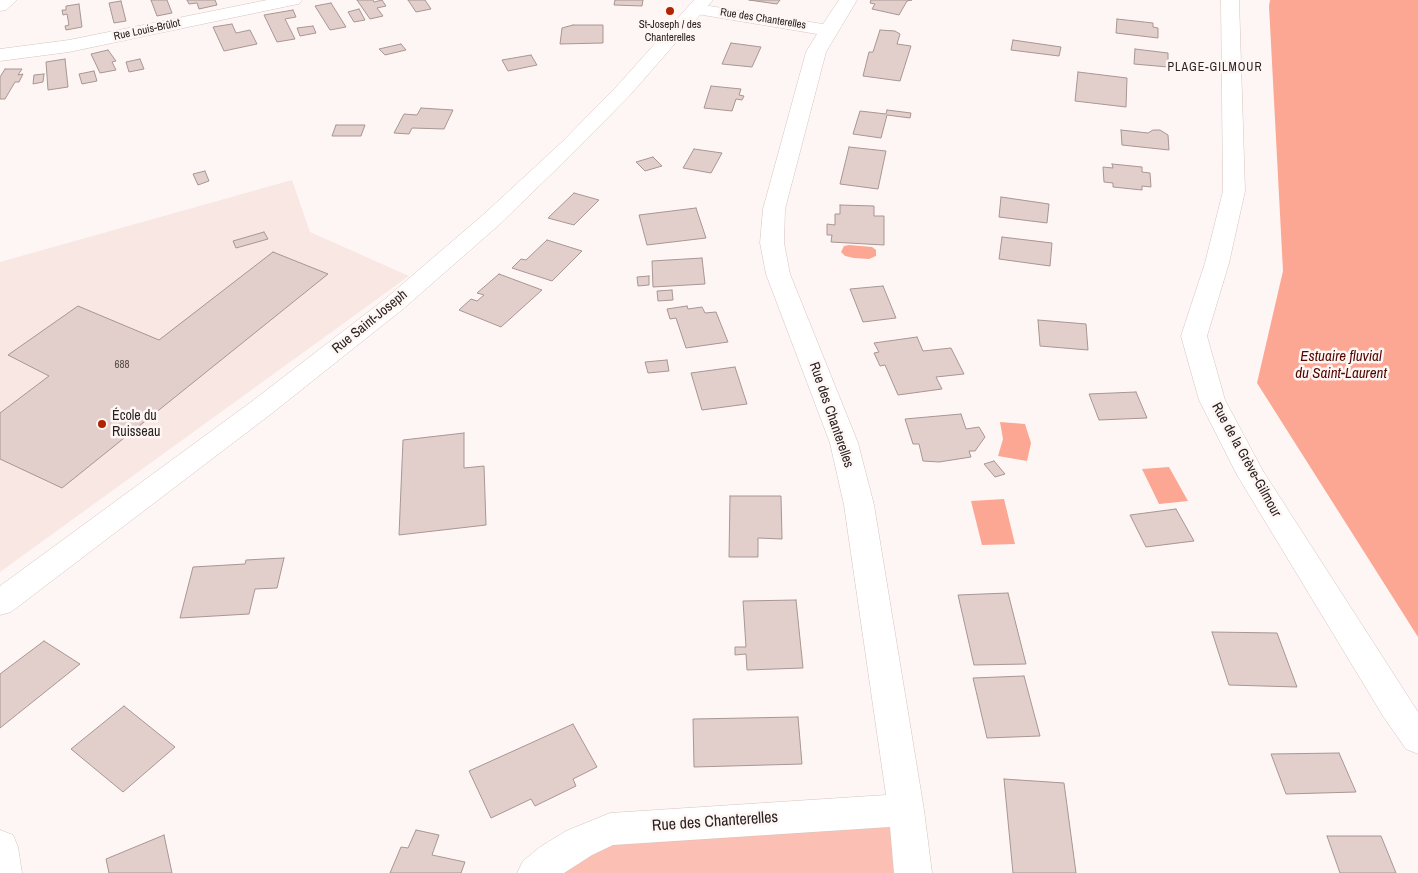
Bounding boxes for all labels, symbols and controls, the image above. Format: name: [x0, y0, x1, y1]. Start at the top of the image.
marker: St-Joseph / des Chanterelles: [664, 5, 676, 17]
street label: Rue des Chanterelles: [719, 6, 807, 32]
street label: Rue Louis-Brûlot: [113, 17, 181, 43]
place label: St-Joseph / des Chanterelles: [639, 18, 701, 44]
district label: PLAGE-GILMOUR: [1166, 61, 1264, 75]
street label: Rue Saint-Joseph: [329, 287, 411, 357]
water label: Estuaire fluvial du Saint-Laurent: [1295, 348, 1387, 383]
house number: 688: [114, 358, 130, 372]
street label: Rue des Chanterelles: [805, 360, 857, 470]
street label: Rue de la Grève-Gilmour: [1208, 400, 1284, 520]
place label: École du Ruisseau: [112, 408, 160, 441]
marker: École du Ruisseau: [96, 418, 108, 430]
street label: Rue des Chanterelles: [651, 808, 779, 836]

